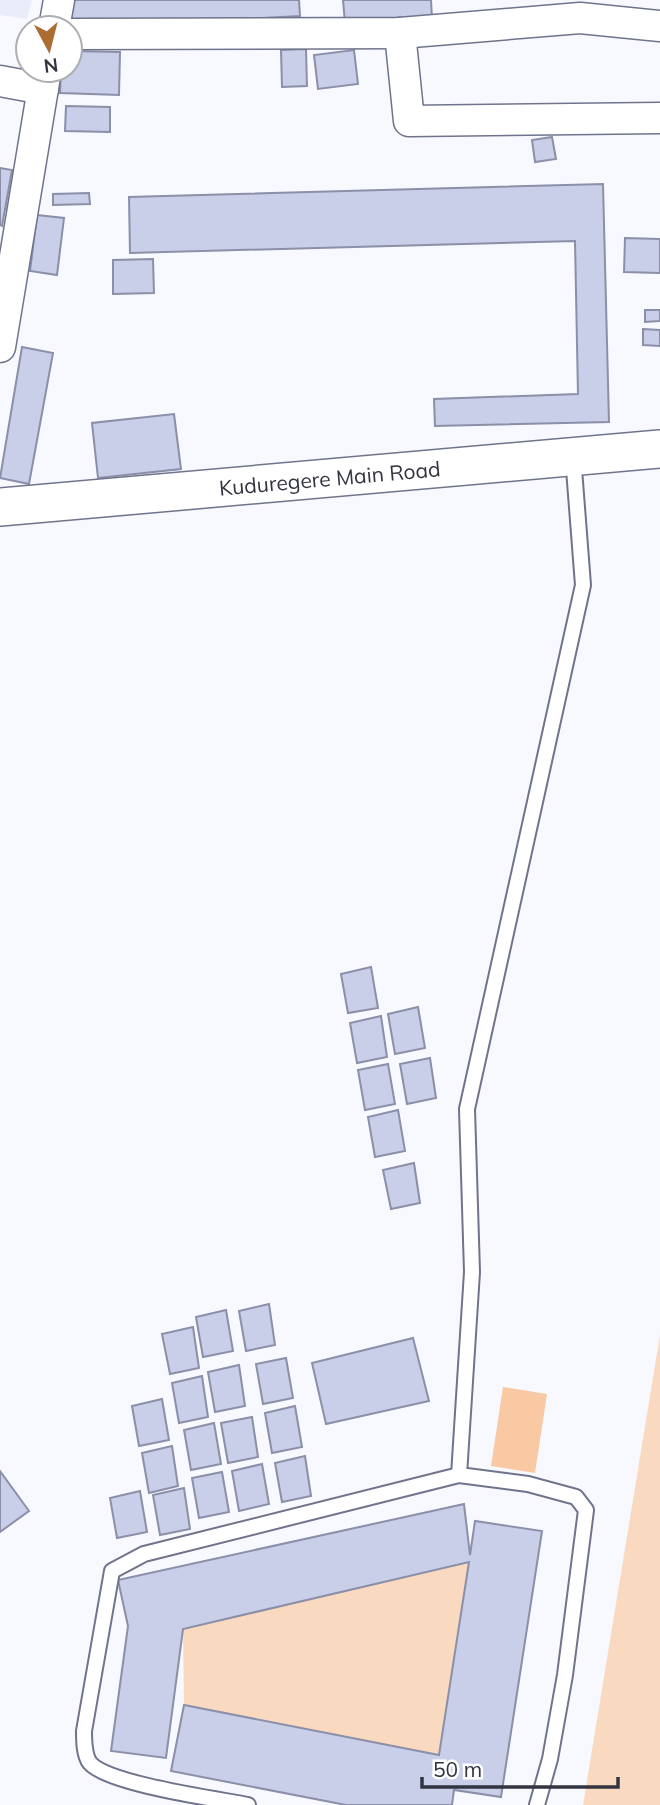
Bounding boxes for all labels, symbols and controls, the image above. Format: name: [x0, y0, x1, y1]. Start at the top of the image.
north arrow: [14, 14, 84, 84]
text: N: [42, 53, 60, 79]
street label: Kuduregere Main Road: [218, 455, 442, 501]
scale bar: [422, 1745, 618, 1789]
text: 50 m: [433, 1756, 482, 1782]

